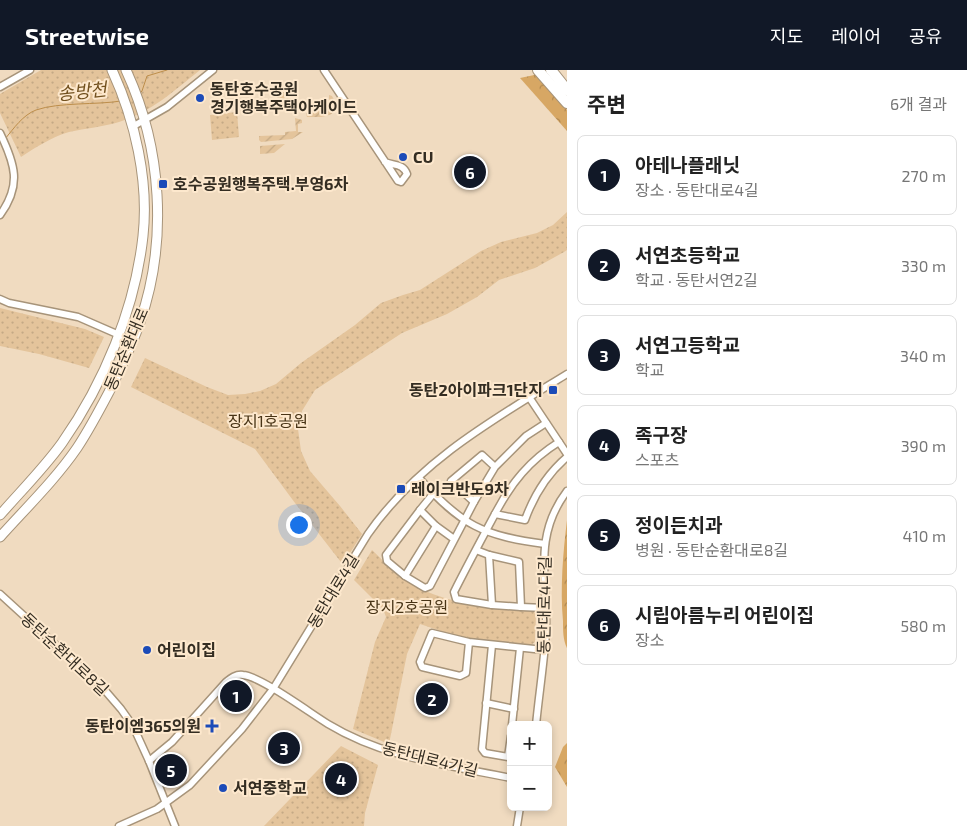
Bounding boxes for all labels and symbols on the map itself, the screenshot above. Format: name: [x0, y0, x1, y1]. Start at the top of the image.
water label: 송방천: [56, 77, 110, 105]
place label: 동탄호수공원 경기행복주택아케이드: [210, 79, 357, 116]
marker: 동탄호수공원 경기행복주택아케이드: [194, 92, 206, 104]
place label: CU: [413, 147, 433, 166]
marker: CU: [397, 151, 409, 163]
pin: 6: [454, 153, 486, 191]
place label: 호수공원행복주택.부영6차: [173, 174, 349, 193]
marker: 호수공원행복주택.부영6차: [157, 178, 169, 190]
street label: 동탄순환대로: [100, 304, 152, 393]
place label: 동탄2아이파크1단지: [409, 380, 543, 399]
marker: 동탄2아이파크1단지: [547, 384, 559, 396]
park label: 장지1호공원: [228, 411, 308, 430]
place label: 레이크반도9차: [411, 479, 509, 498]
marker: 레이크반도9차: [395, 483, 407, 495]
your location: [286, 512, 312, 538]
street label: 동탄대로4길: [303, 550, 362, 631]
street label: 동탄대로4다길: [533, 556, 554, 654]
park label: 장지2호공원: [366, 597, 448, 616]
street label: 동탄순환대로8길: [18, 608, 113, 699]
place label: 어린이집: [157, 640, 216, 659]
marker: 어린이집: [141, 644, 153, 656]
pin: 1: [220, 677, 252, 715]
pin: 2: [416, 680, 448, 718]
place label: 동탄이엠365의원: [85, 716, 201, 735]
marker: 동탄이엠365의원: [205, 719, 219, 733]
pin: 3: [268, 729, 300, 767]
street label: 동탄대로4가길: [380, 737, 480, 780]
pin: 5: [155, 751, 187, 789]
pin: 4: [325, 760, 357, 798]
place label: 서연중학교: [233, 778, 307, 797]
marker: 서연중학교: [217, 782, 229, 794]

